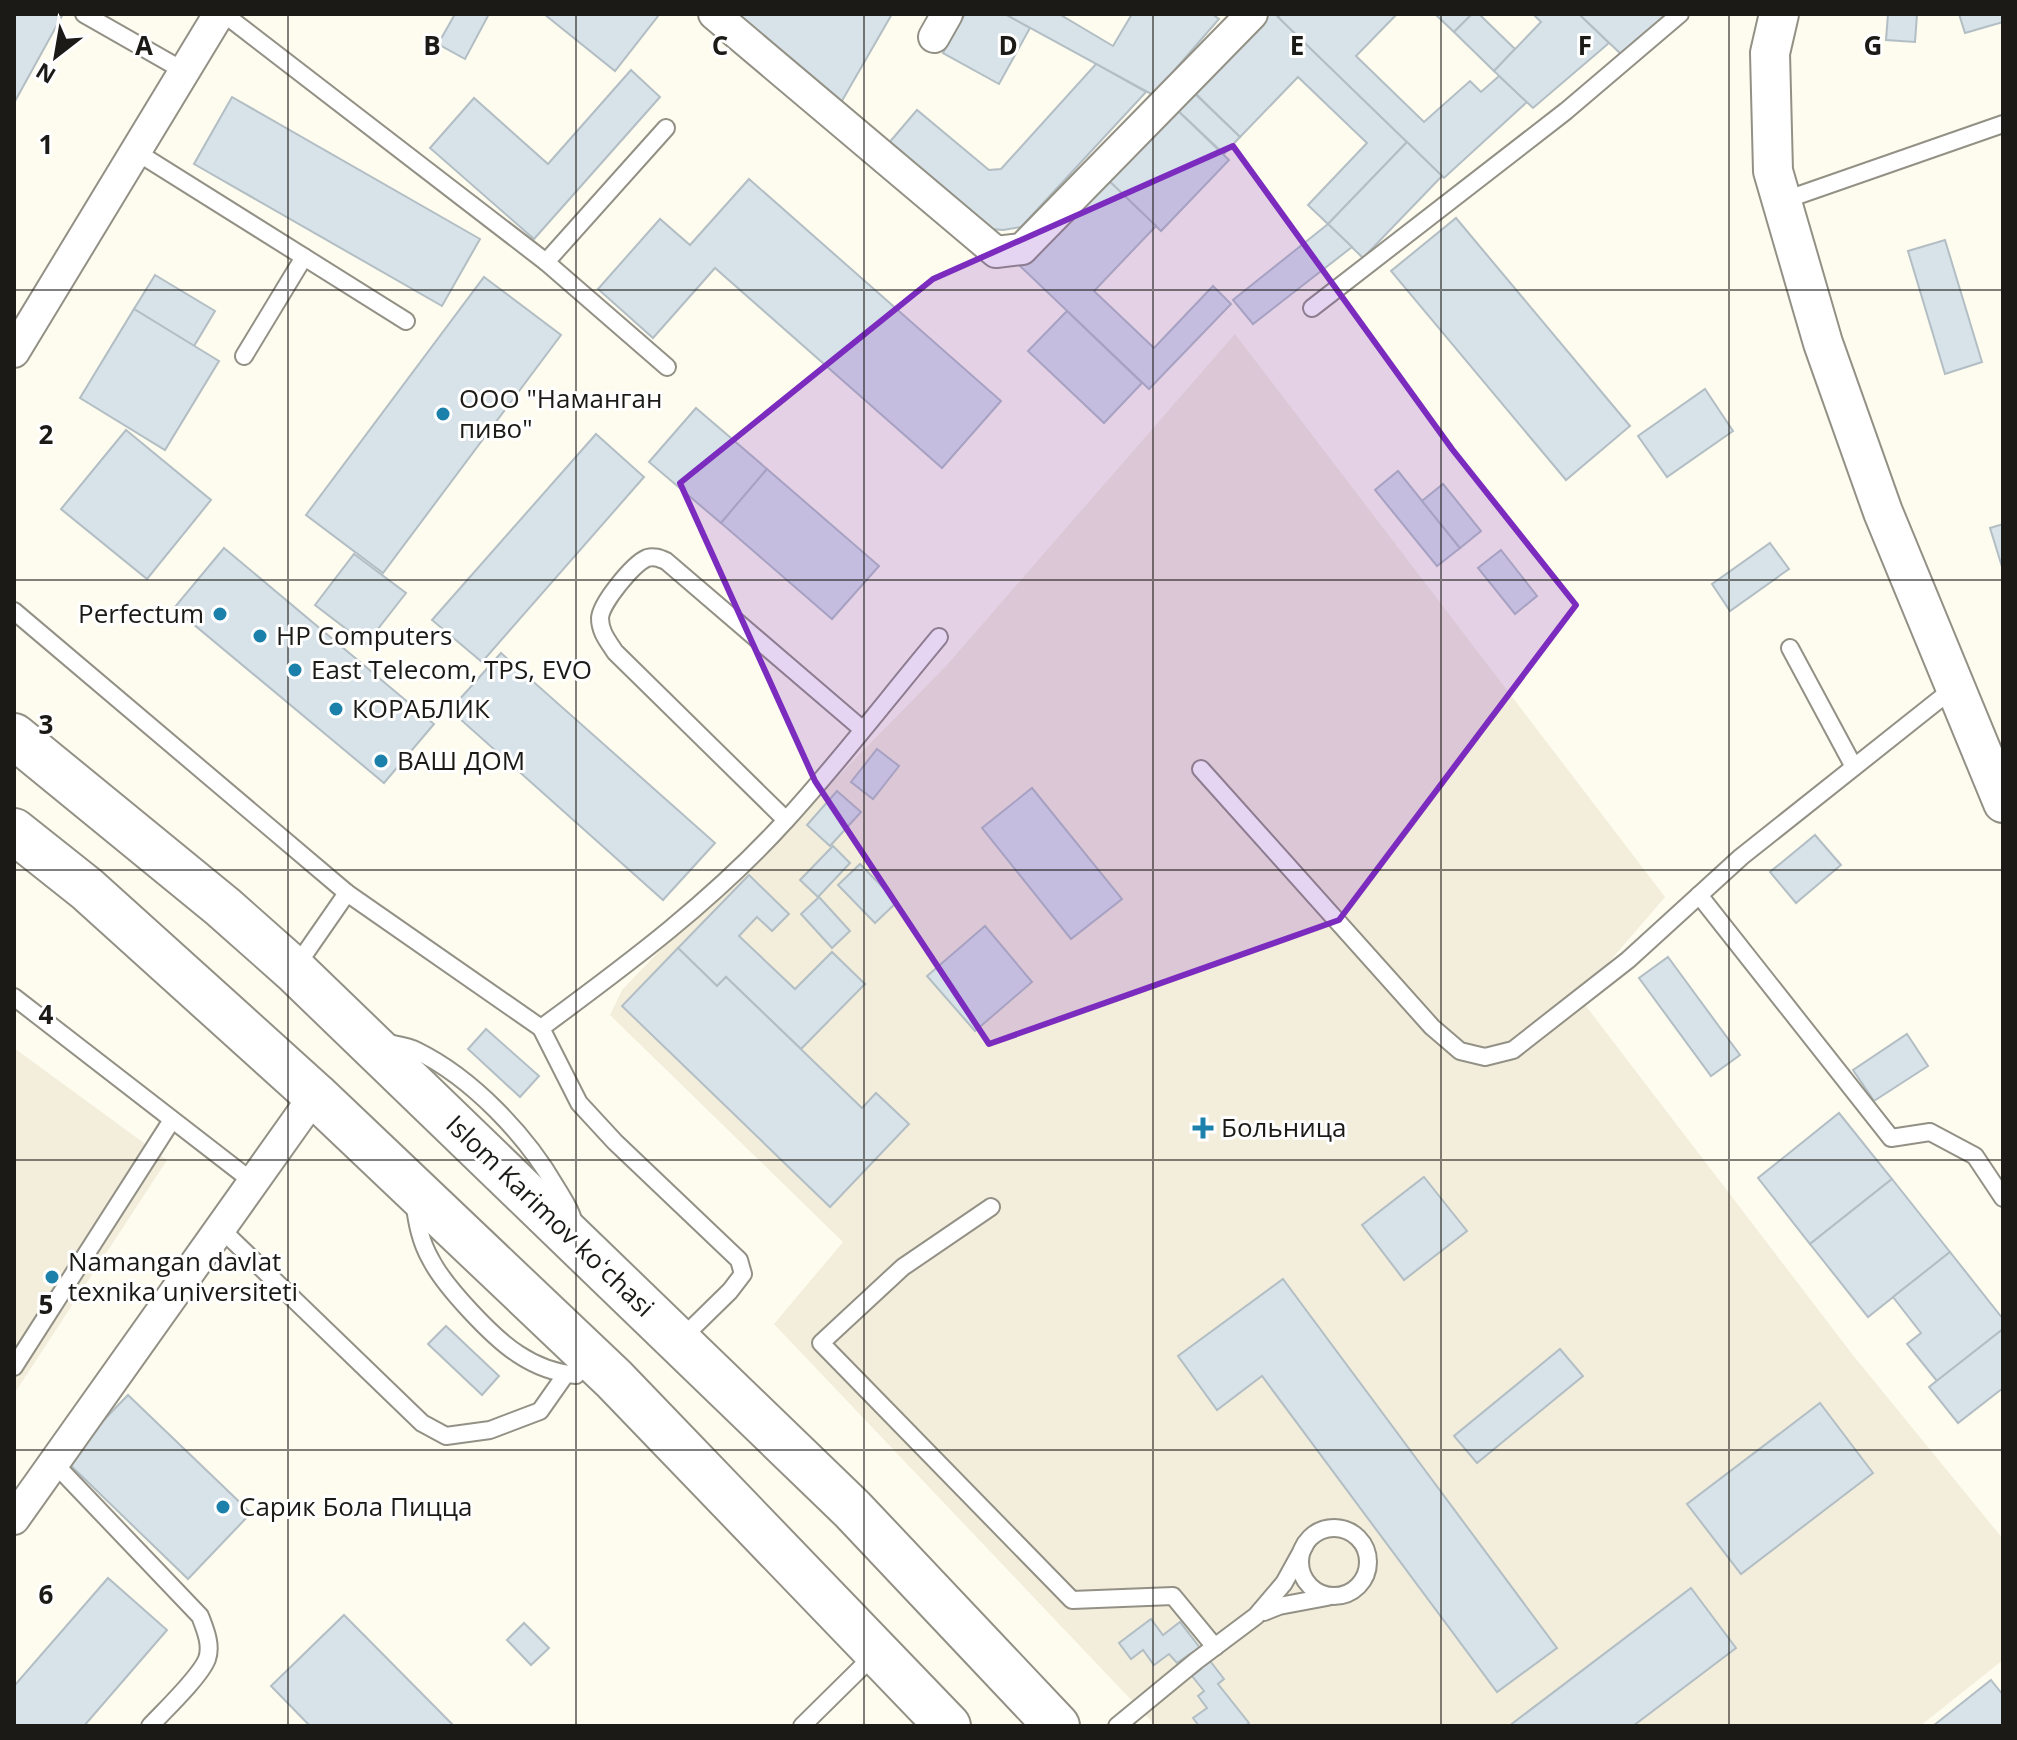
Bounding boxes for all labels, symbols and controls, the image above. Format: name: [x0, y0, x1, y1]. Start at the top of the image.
north arrow: [16, 16, 96, 96]
text: A: [135, 27, 153, 63]
text: B: [423, 27, 441, 63]
text: C: [712, 27, 728, 63]
text: D: [998, 27, 1018, 63]
text: E: [1290, 27, 1304, 63]
text: F: [1578, 27, 1592, 63]
text: G: [1864, 27, 1882, 63]
text: N: [30, 57, 61, 91]
text: 1: [39, 126, 53, 162]
place label: ООО "Наманган пиво": [459, 380, 662, 446]
marker: ООО "Наманган пиво": [434, 405, 452, 423]
text: 2: [39, 416, 54, 452]
place label: Perfectum: [78, 595, 204, 631]
marker: Perfectum: [211, 605, 229, 623]
place label: HP Computers: [276, 617, 452, 653]
marker: HP Computers: [251, 627, 269, 645]
place label: East Telecom, TPS, EVO: [311, 651, 592, 687]
marker: East Telecom, TPS, EVO: [286, 661, 304, 679]
place label: КОРАБЛИК: [352, 690, 490, 726]
marker: КОРАБЛИК: [327, 700, 345, 718]
text: 3: [39, 706, 53, 742]
place label: ВАШ ДОМ: [397, 742, 525, 778]
marker: ВАШ ДОМ: [372, 752, 390, 770]
text: 4: [39, 996, 54, 1032]
street label: Islom Karimov koʻchasi: [439, 1106, 663, 1324]
place label: Больница: [1221, 1109, 1346, 1145]
marker: Больница: [1192, 1117, 1214, 1139]
place label: Namangan davlat texnika universiteti: [68, 1243, 298, 1309]
marker: Namangan davlat texnika universiteti: [43, 1268, 61, 1286]
text: 5: [39, 1286, 53, 1322]
place label: Сарик Бола Пицца: [239, 1488, 473, 1524]
marker: Сарик Бола Пицца: [214, 1498, 232, 1516]
text: 6: [39, 1576, 54, 1612]

